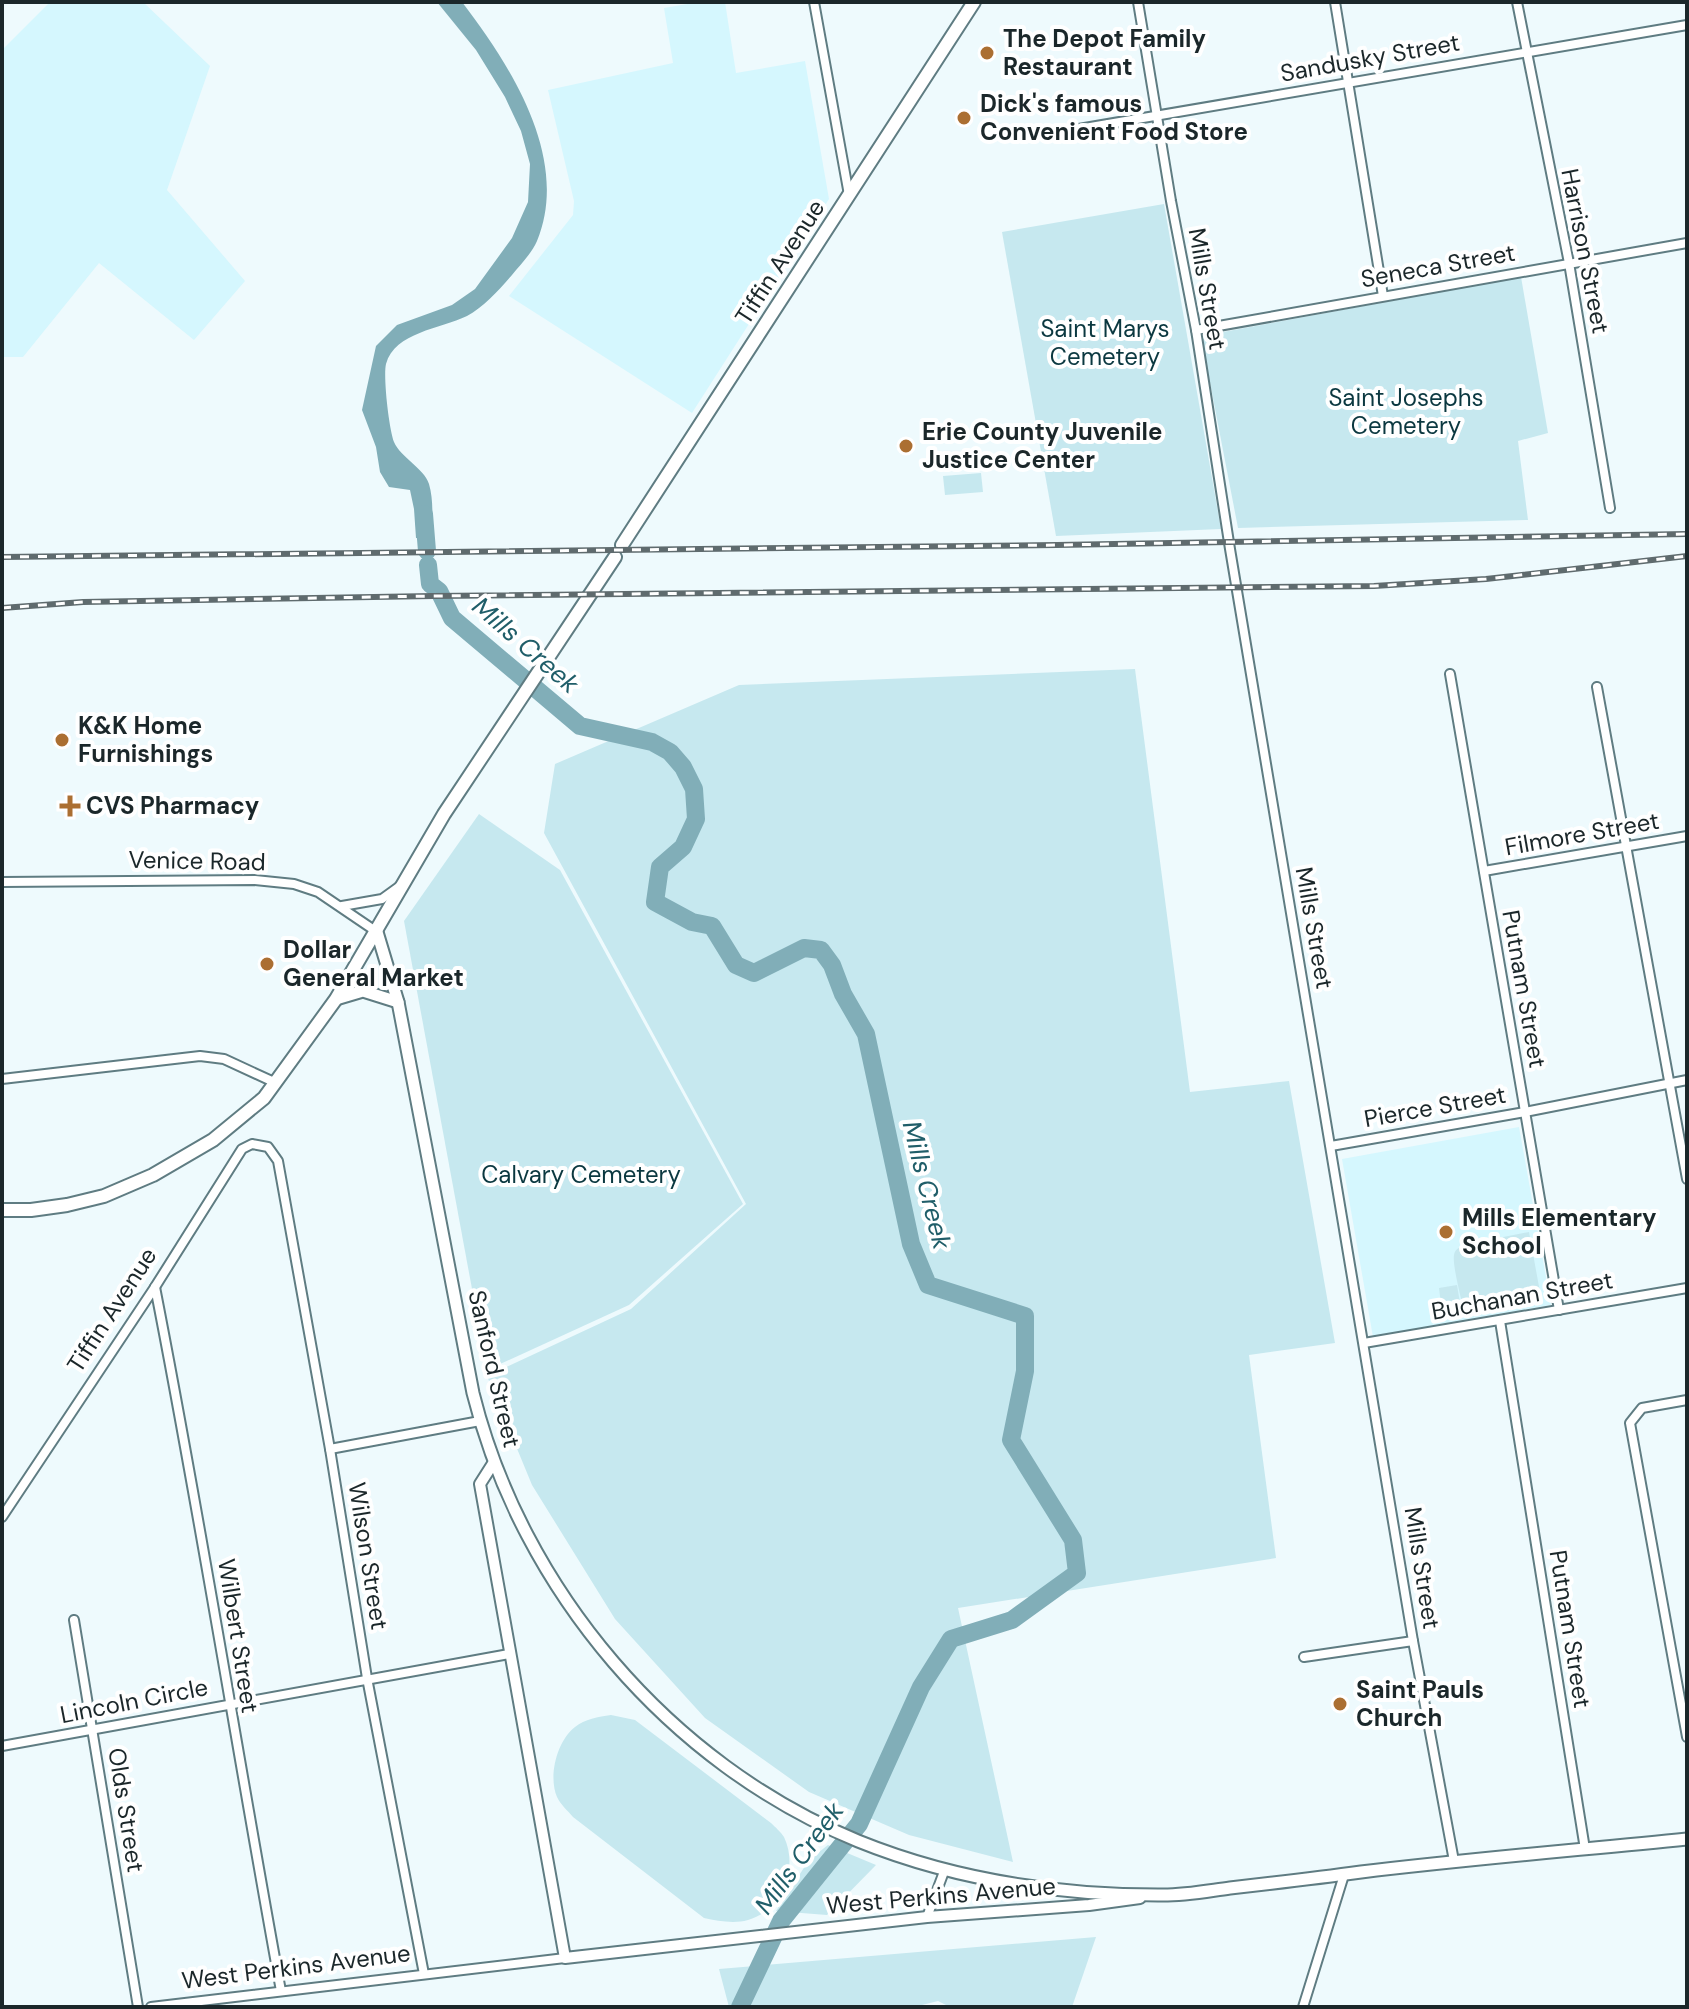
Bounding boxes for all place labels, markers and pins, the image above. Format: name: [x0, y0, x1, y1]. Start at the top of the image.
place label: The Depot Family Restaurant: [1003, 23, 1207, 82]
marker: The Depot Family Restaurant: [978, 44, 996, 62]
place label: Dick's famous Convenient Food Store: [980, 88, 1248, 147]
marker: Dick's famous Convenient Food Store: [955, 109, 973, 127]
place label: Erie County Juvenile Justice Center: [922, 416, 1162, 475]
marker: Erie County Juvenile Justice Center: [897, 437, 915, 455]
place label: K&K Home Furnishings: [78, 710, 213, 769]
marker: K&K Home Furnishings: [53, 731, 71, 749]
place label: CVS Pharmacy: [86, 790, 260, 821]
marker: CVS Pharmacy: [61, 797, 79, 815]
place label: Dollar General Market: [283, 934, 464, 993]
marker: Dollar General Market: [258, 955, 276, 973]
place label: Mills Elementary School: [1462, 1202, 1657, 1261]
marker: Mills Elementary School: [1437, 1223, 1455, 1241]
place label: Saint Pauls Church: [1356, 1674, 1484, 1733]
marker: Saint Pauls Church: [1331, 1695, 1349, 1713]

